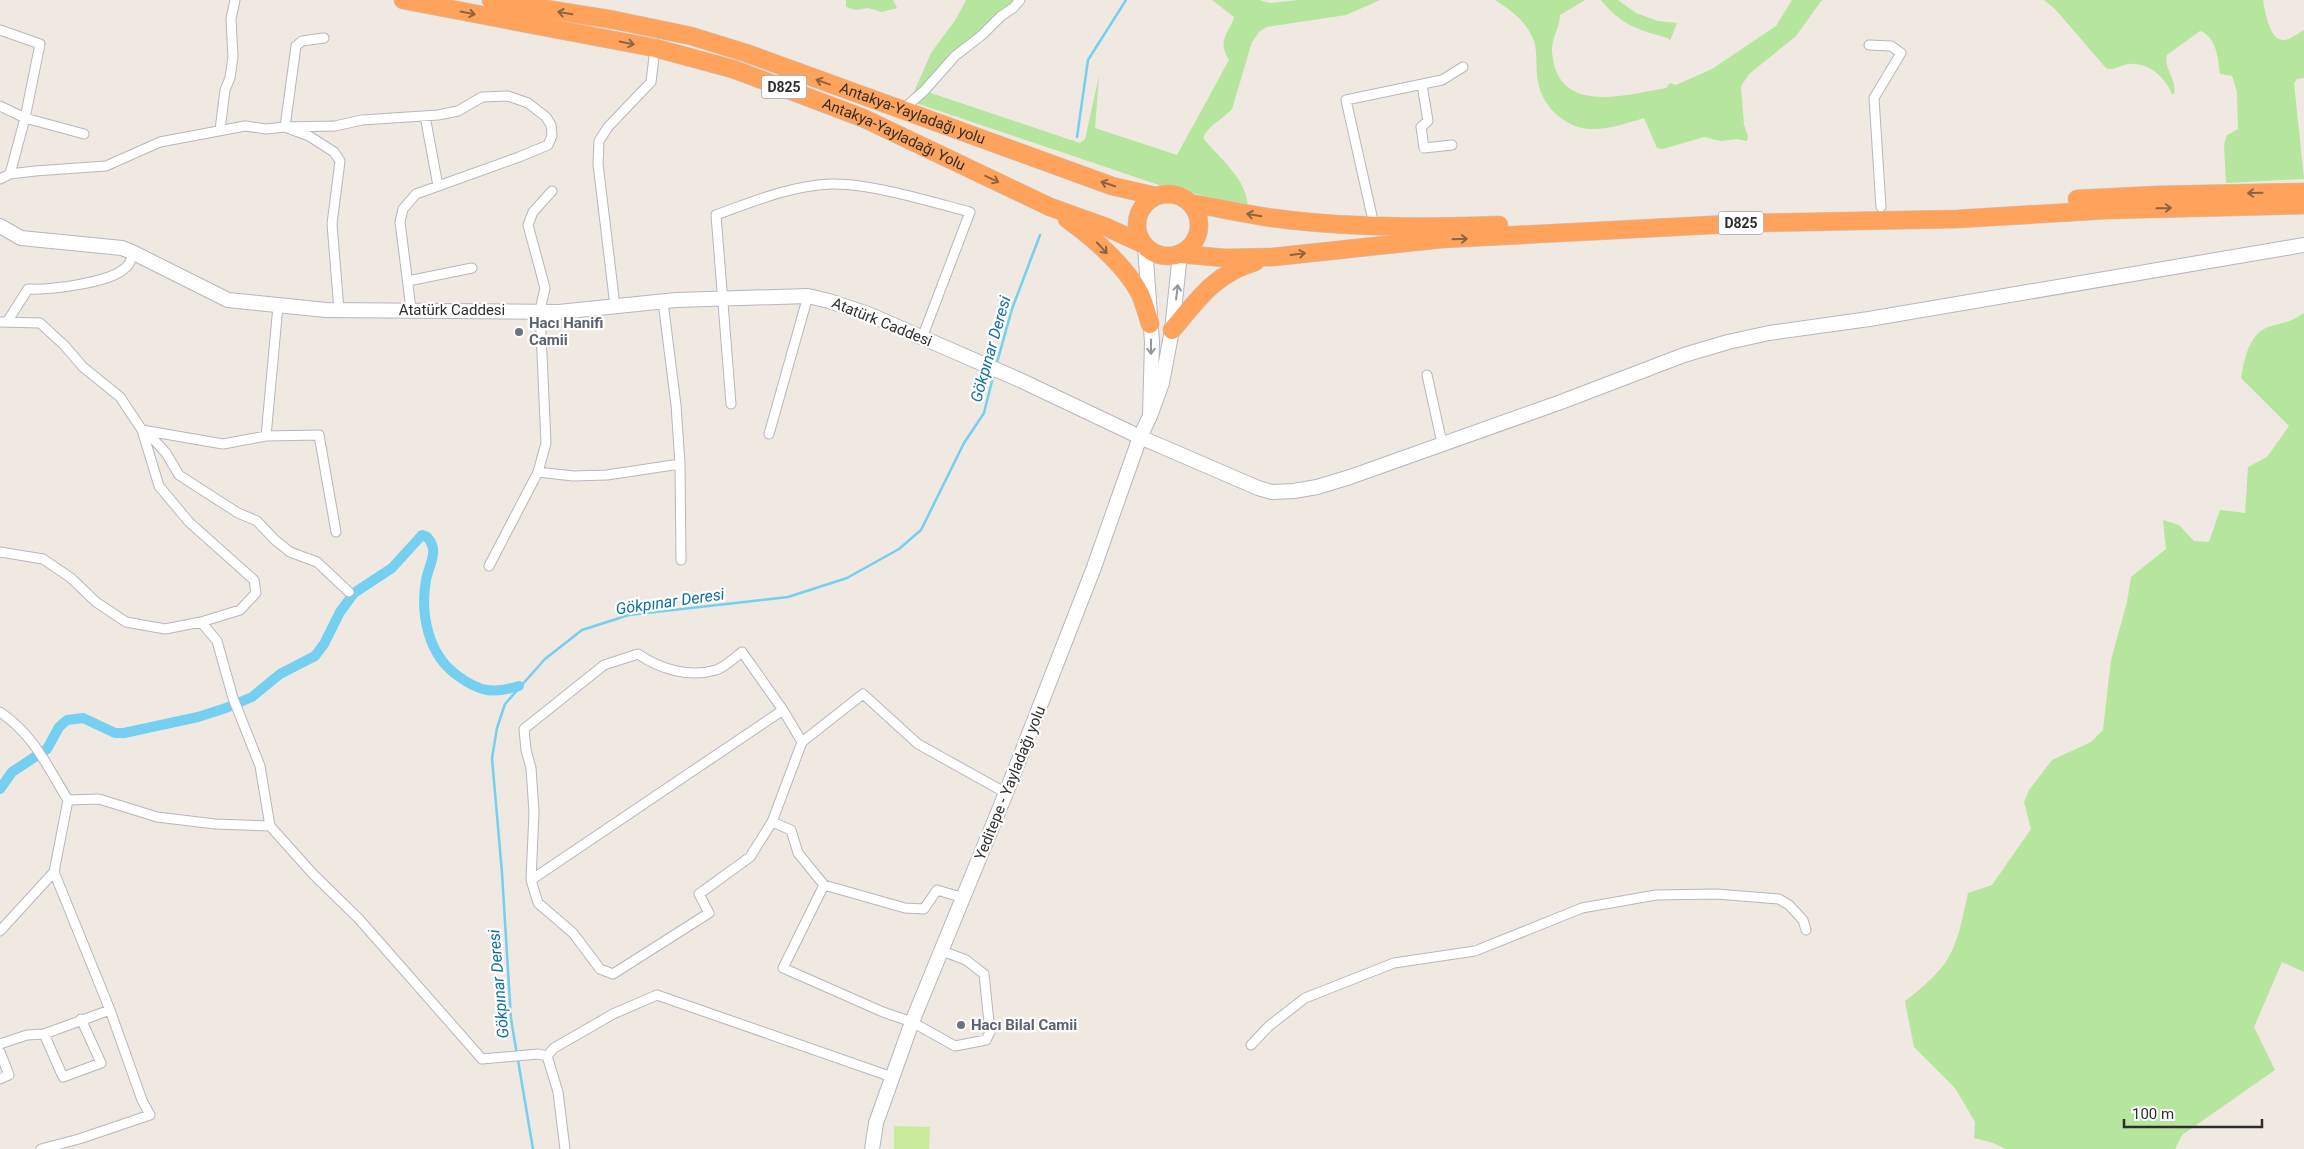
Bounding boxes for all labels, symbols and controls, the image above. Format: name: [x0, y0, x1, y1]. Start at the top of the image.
one-way arrow: [558, 8, 574, 18]
one-way arrow: [459, 9, 475, 18]
one-way arrow: [619, 38, 635, 48]
road number: D825: [762, 75, 806, 98]
one-way arrow: [816, 77, 831, 86]
street label: Antakya-Yayladağı yolu: [837, 79, 988, 148]
street label: Antakya-Yayladağı Yolu: [820, 94, 968, 174]
one-way arrow: [984, 174, 999, 184]
one-way arrow: [1100, 179, 1116, 189]
one-way arrow: [2248, 189, 2264, 198]
one-way arrow: [2156, 203, 2172, 213]
one-way arrow: [1247, 210, 1263, 220]
road number: D825: [1718, 212, 1764, 234]
one-way arrow: [1452, 234, 1468, 243]
one-way arrow: [1096, 242, 1108, 255]
one-way arrow: [1290, 249, 1306, 259]
one-way arrow: [1172, 284, 1182, 300]
street label: Atatürk Caddesi: [829, 294, 935, 350]
water label: Gökpınar Deresi: [966, 294, 1015, 404]
street label: Atatürk Caddesi: [399, 301, 505, 319]
place label: Hacı Hanifi Camii: [529, 314, 603, 349]
marker: Hacı Hanifi Camii: [513, 326, 525, 338]
one-way arrow: [1146, 338, 1156, 355]
water label: Gökpınar Deresi: [614, 584, 726, 619]
street label: Yeditepe - Yayladağı yolu: [971, 703, 1049, 863]
water label: Gökpınar Deresi: [484, 928, 513, 1039]
place label: Hacı Bilal Camii: [971, 1016, 1077, 1034]
marker: Hacı Bilal Camii: [955, 1019, 967, 1031]
scale bar: [2124, 1096, 2262, 1128]
text: 100 m: [2132, 1105, 2174, 1123]

